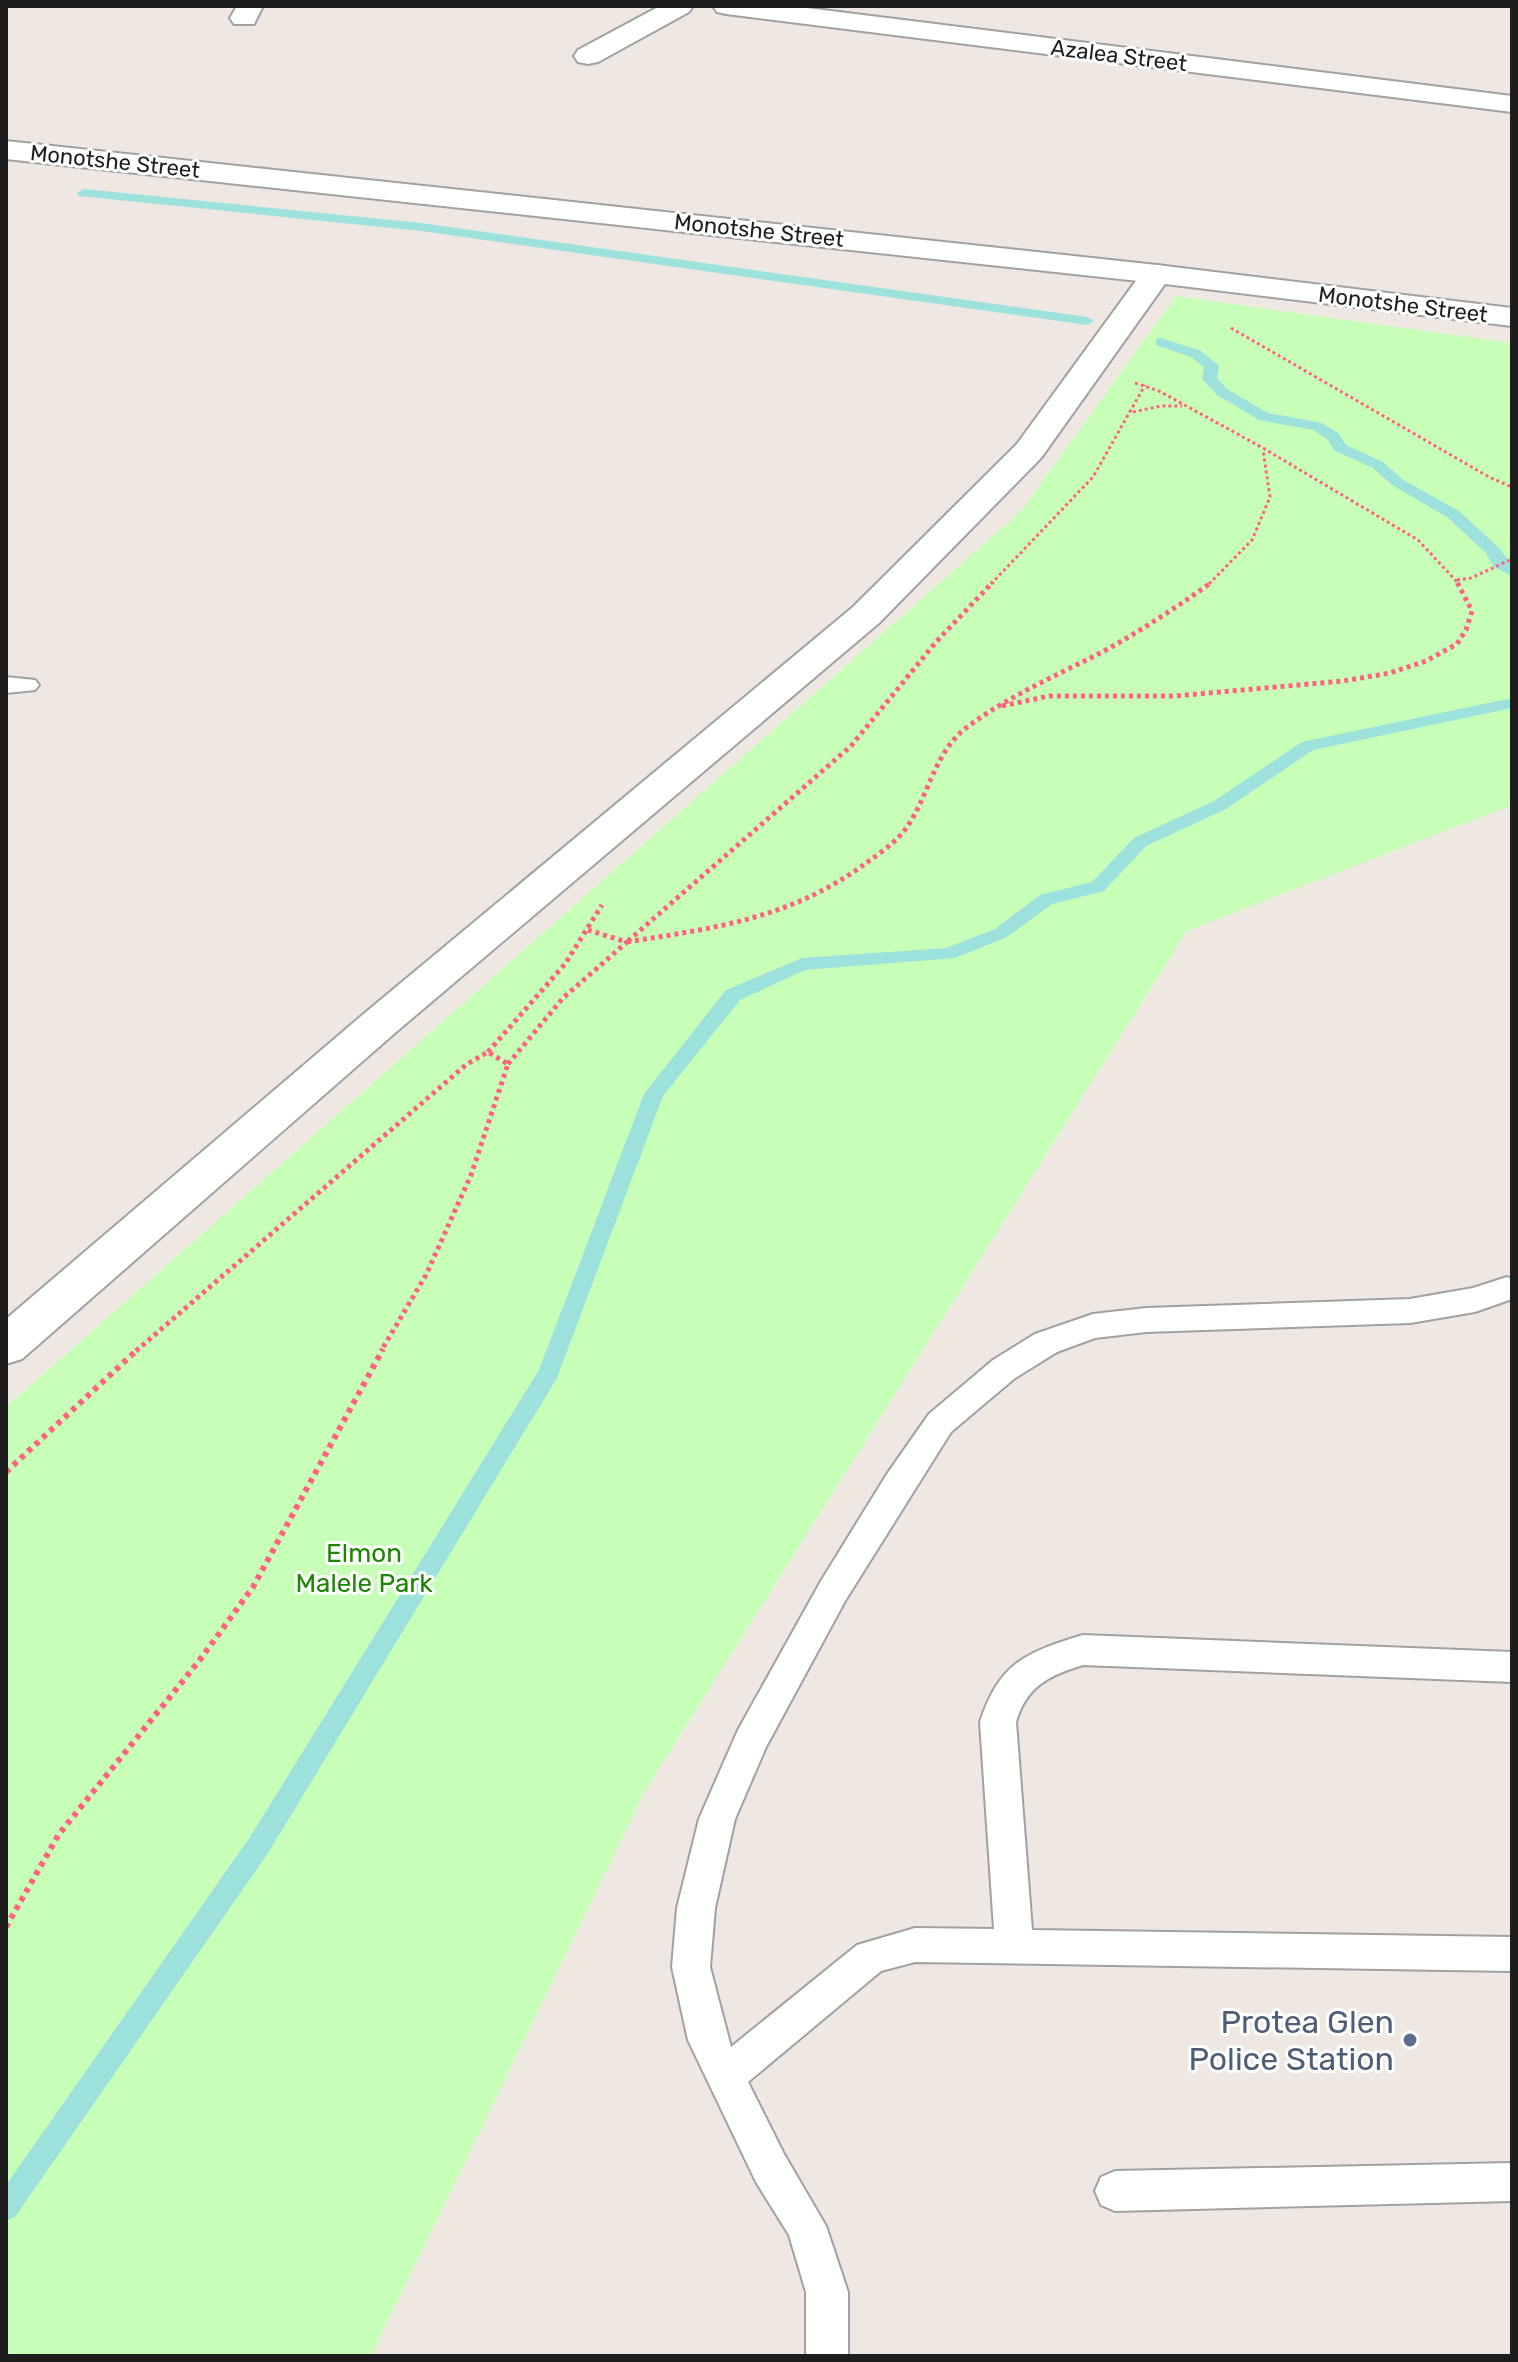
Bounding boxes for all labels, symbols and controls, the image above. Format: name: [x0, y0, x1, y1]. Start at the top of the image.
street label: Azalea Street: [1049, 34, 1189, 77]
street label: Monotshe Street: [29, 139, 202, 184]
street label: Monotshe Street: [673, 208, 846, 253]
street label: Monotshe Street: [1317, 281, 1490, 328]
park label: Elmon Malele Park: [295, 1538, 433, 1599]
place label: Protea Glen Police Station: [1188, 2003, 1394, 2078]
marker: Protea Glen Police Station: [1401, 2031, 1419, 2049]

